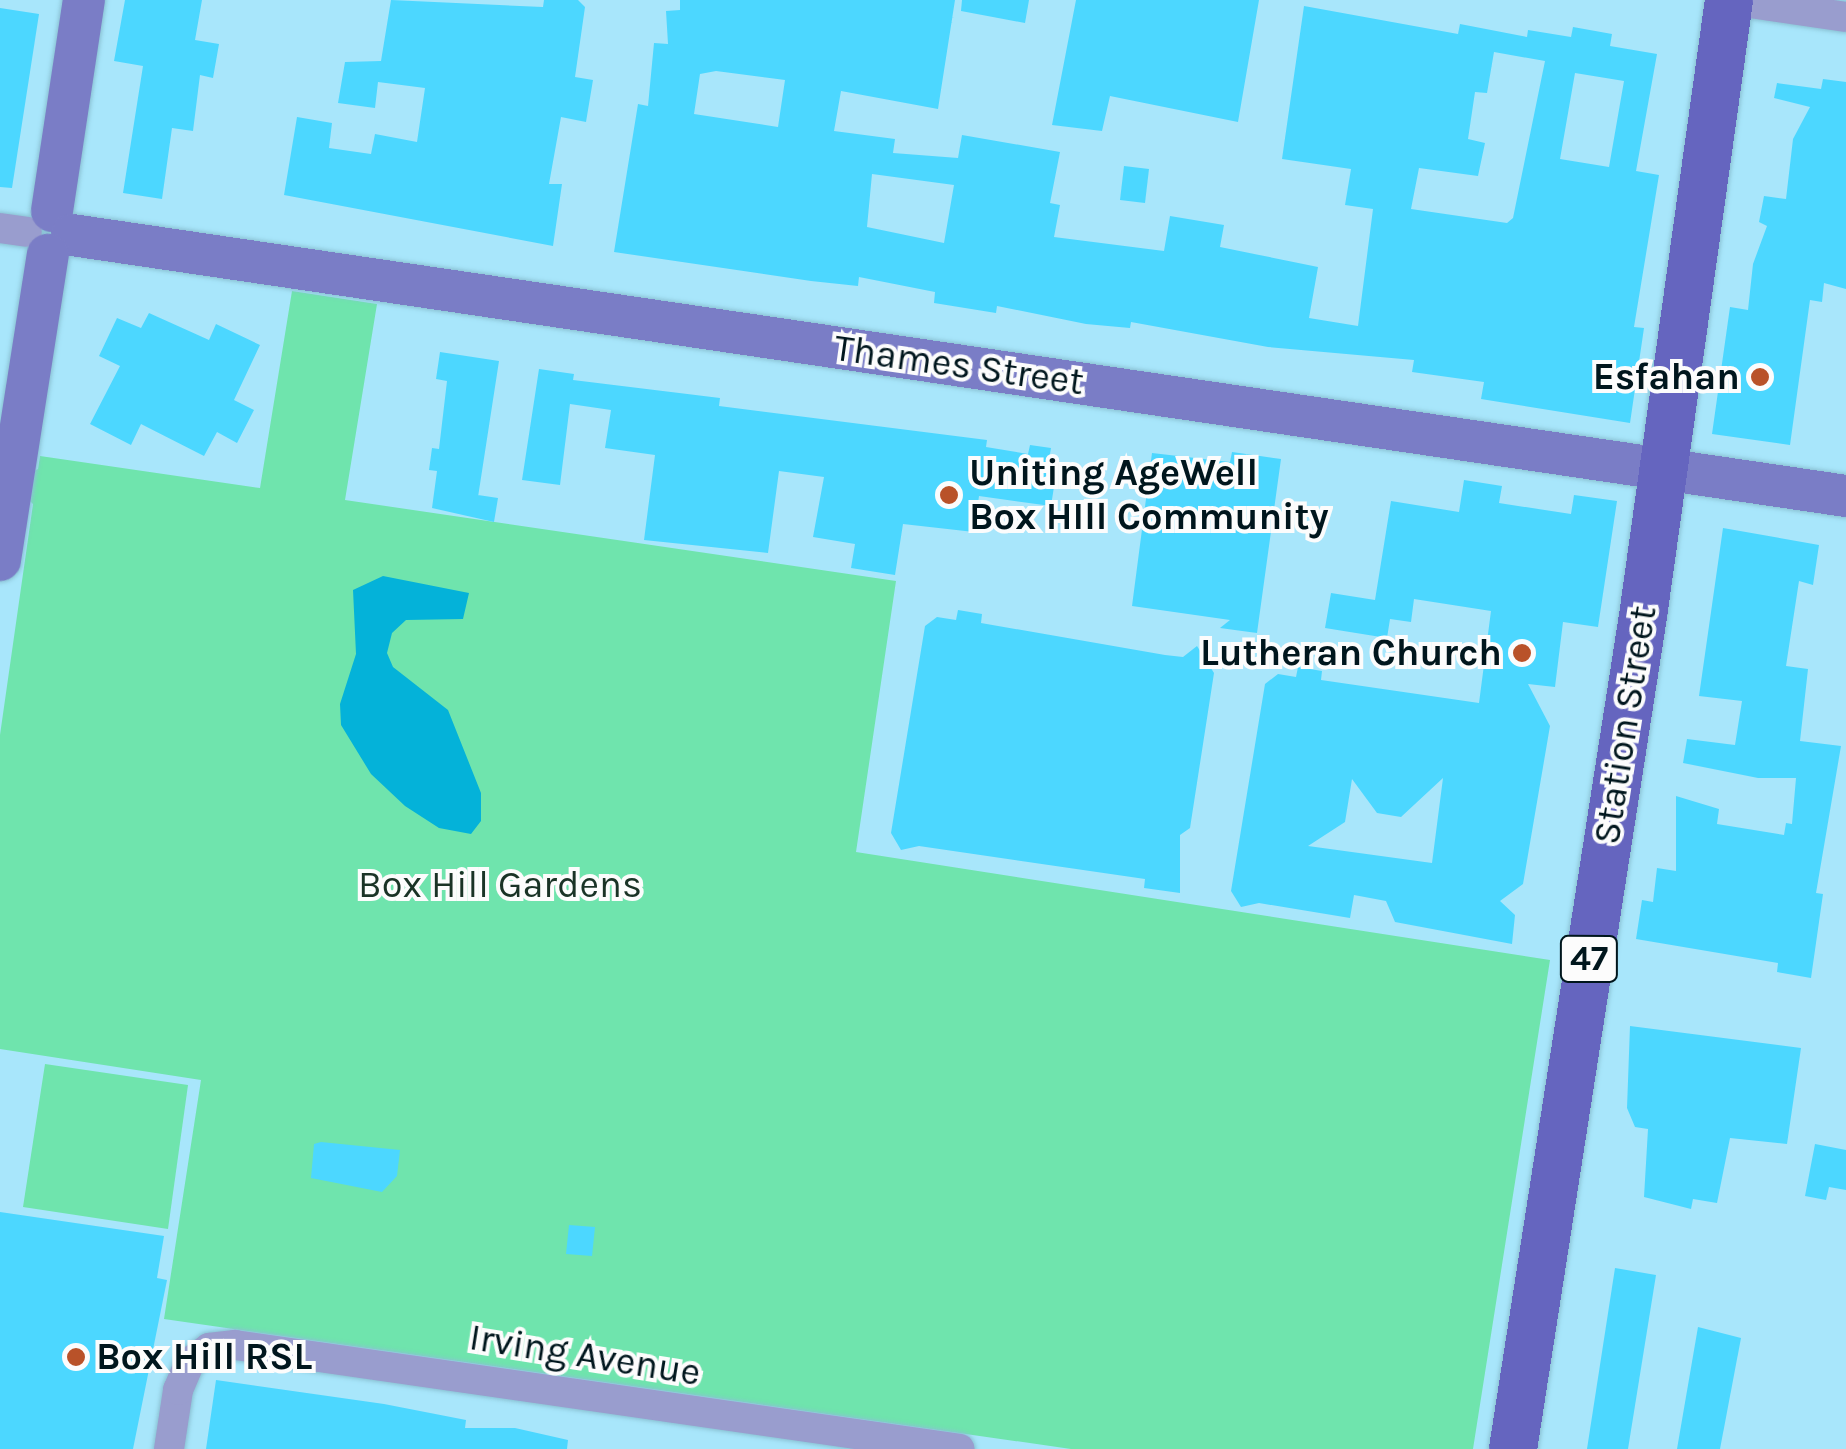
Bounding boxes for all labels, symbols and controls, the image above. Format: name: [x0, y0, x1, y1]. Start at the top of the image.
street label: Thames Street: [831, 325, 1087, 405]
place label: Esfahan: [1593, 354, 1740, 400]
marker: Esfahan: [1749, 366, 1771, 388]
place label: Uniting AgeWell Box HIll Community: [969, 450, 1329, 540]
marker: Uniting AgeWell Box HIll Community: [938, 484, 960, 506]
street label: Station Street: [1584, 603, 1666, 847]
place label: Lutheran Church: [1200, 630, 1502, 676]
marker: Lutheran Church: [1511, 642, 1533, 664]
park label: Box Hill Gardens: [358, 862, 642, 908]
road number: 47: [1559, 929, 1619, 989]
street label: Irving Avenue: [466, 1314, 704, 1396]
place label: Box Hill RSL: [96, 1334, 312, 1380]
marker: Box Hill RSL: [65, 1346, 87, 1368]

